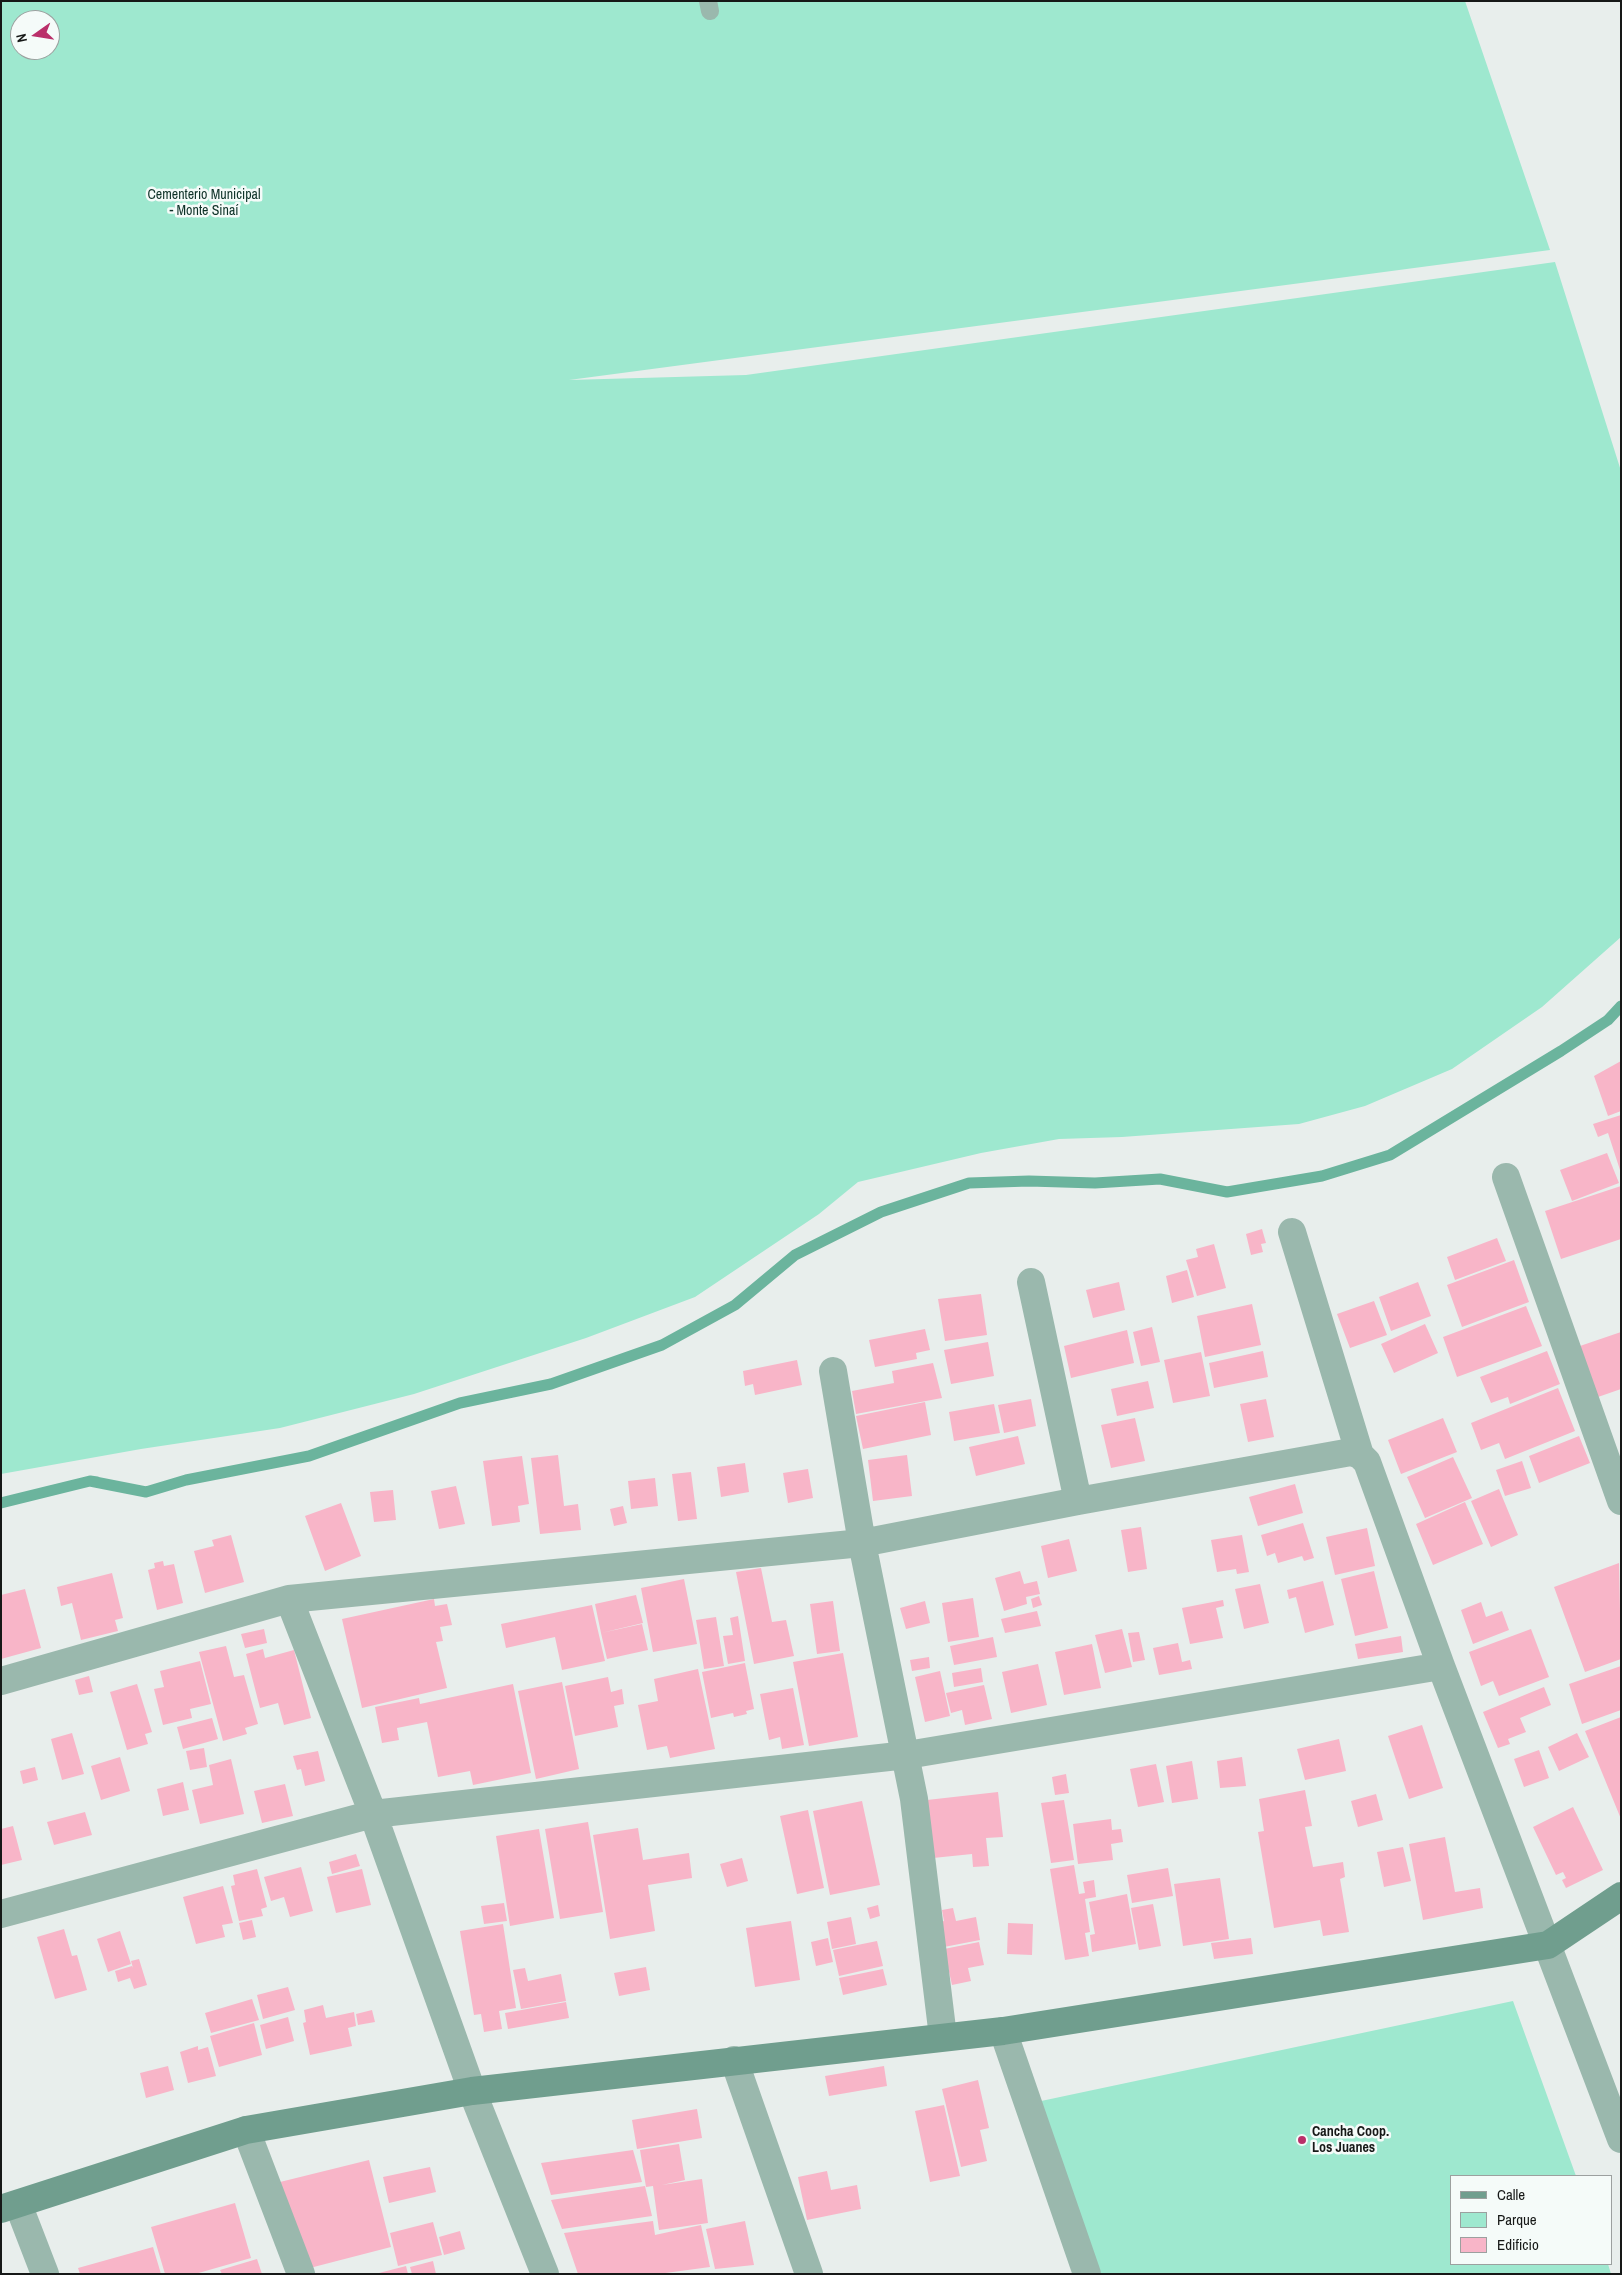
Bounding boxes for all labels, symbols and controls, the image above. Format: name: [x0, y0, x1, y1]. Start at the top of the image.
north arrow: [10, 10, 60, 60]
text: N: [12, 32, 31, 44]
park label: Cementerio Municipal - Monte Sinaí: [148, 187, 260, 220]
place label: Cancha Coop. Los Juanes: [1312, 2124, 1389, 2156]
marker: Cancha Coop. Los Juanes: [1296, 2134, 1308, 2146]
legend: [1450, 2175, 1612, 2265]
text: Calle: [1497, 2184, 1525, 2205]
text: Parque: [1497, 2209, 1537, 2230]
text: Edificio: [1497, 2234, 1539, 2255]

